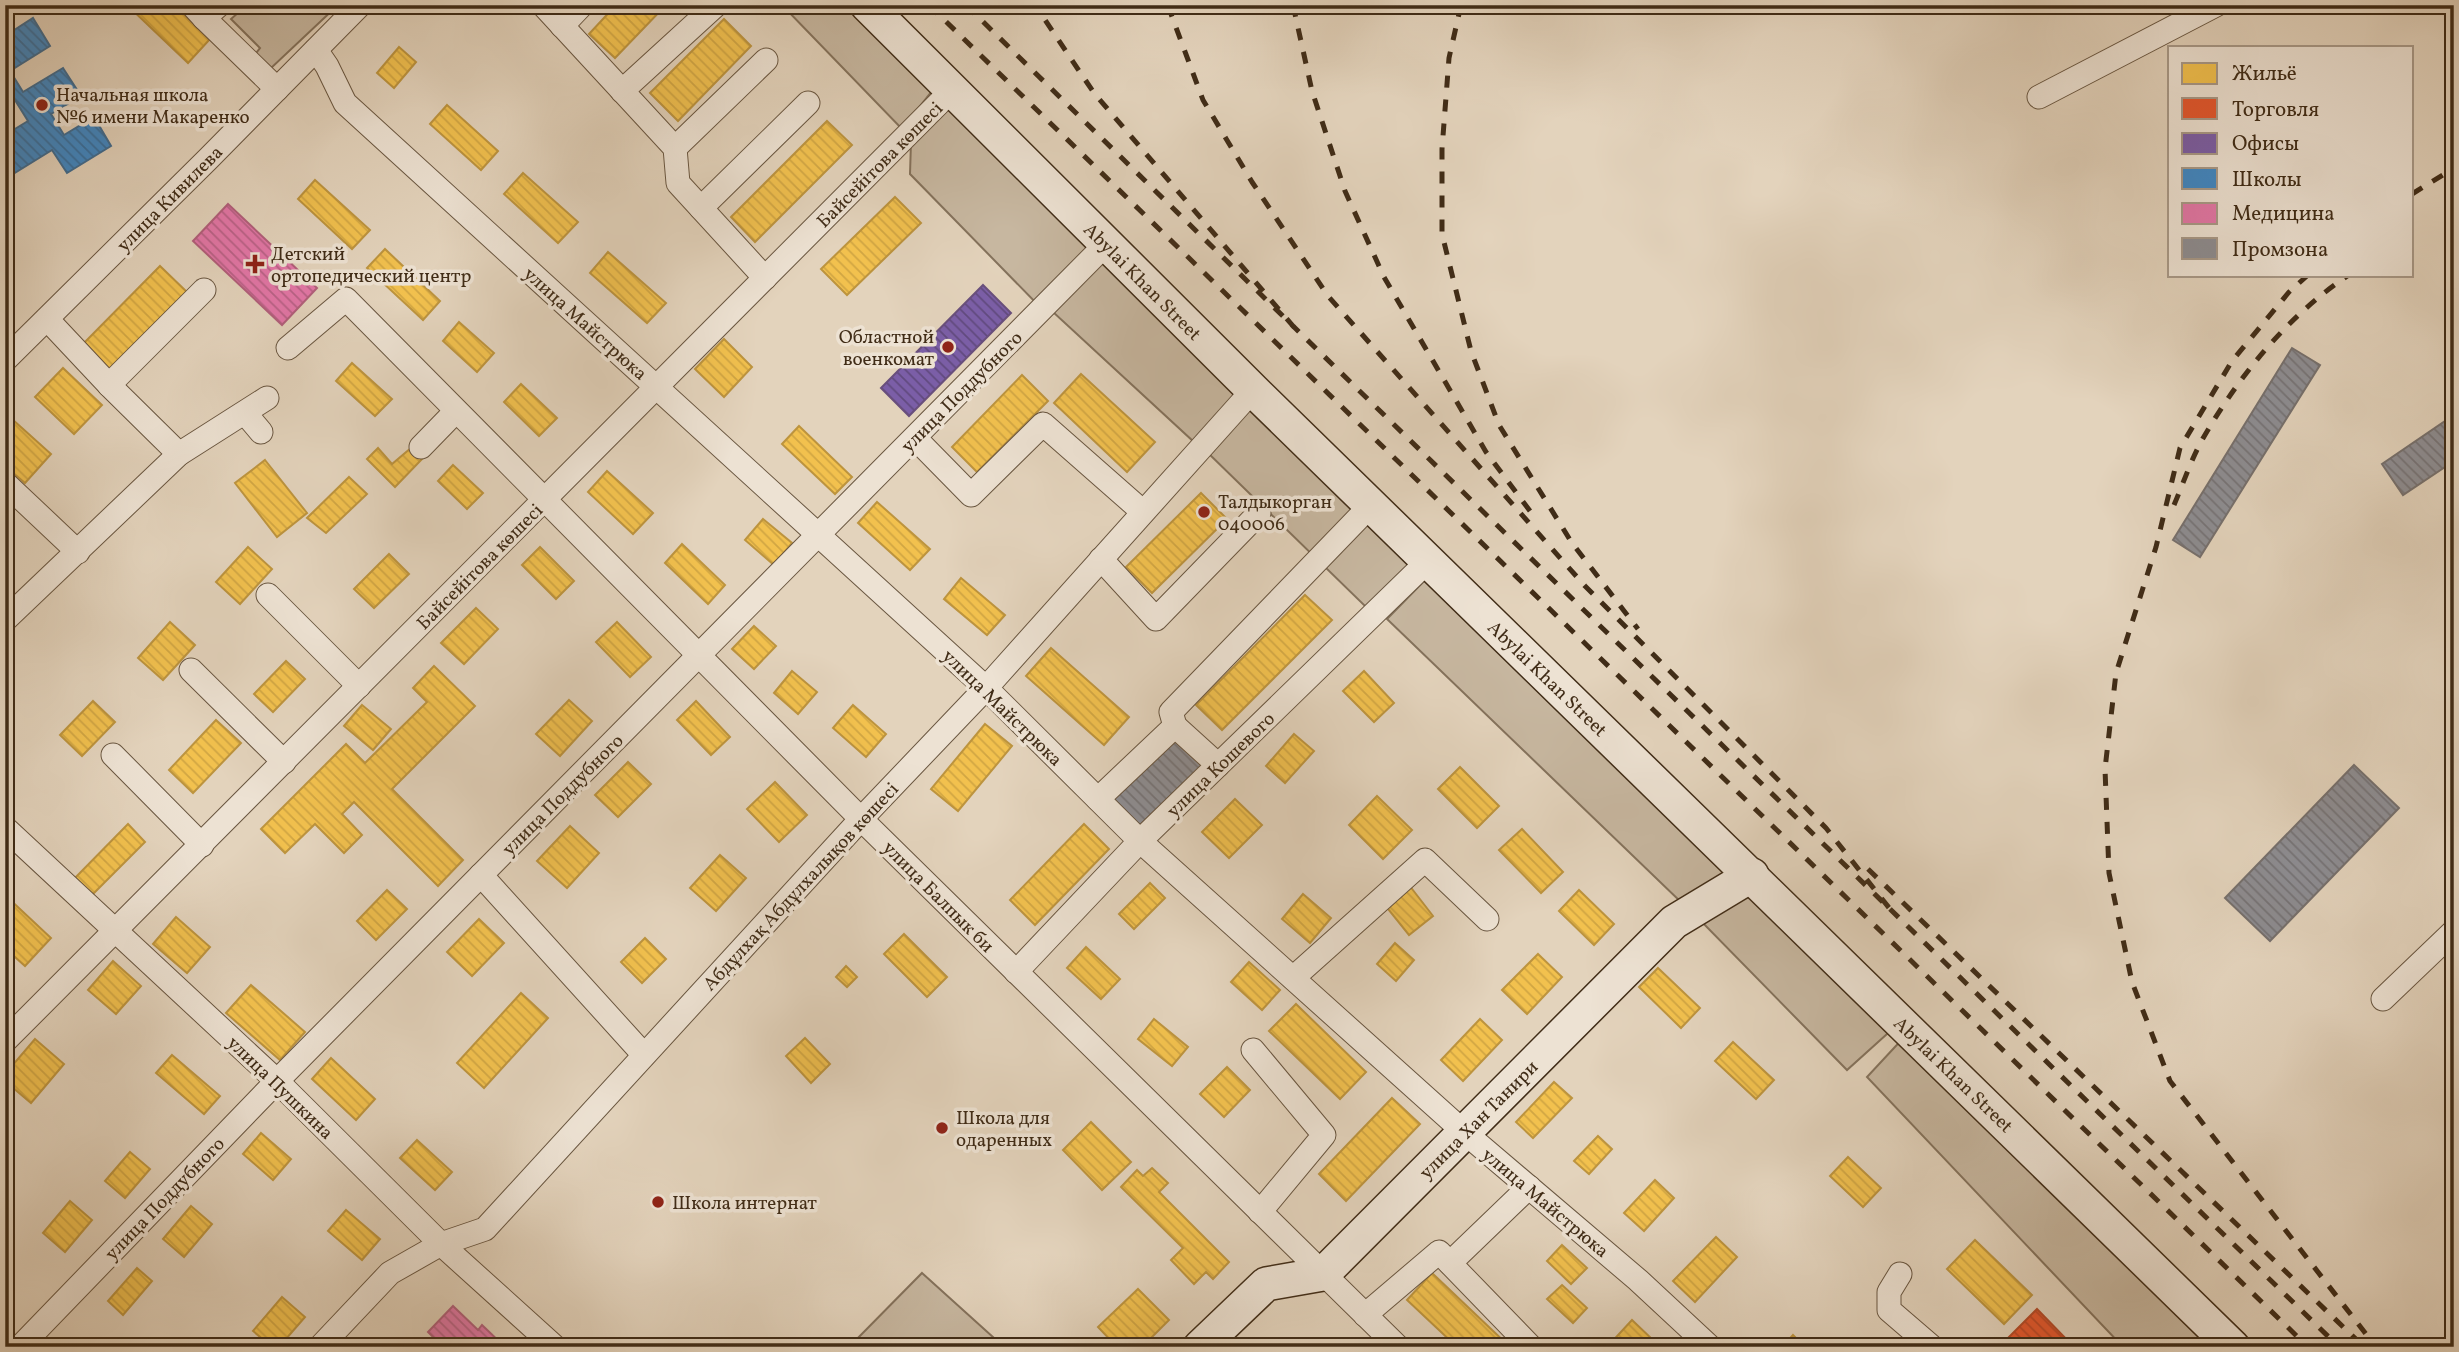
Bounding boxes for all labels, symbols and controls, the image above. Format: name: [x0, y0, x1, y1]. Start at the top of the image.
legend: [2168, 46, 2414, 276]
text: Жильё: [2232, 60, 2297, 89]
place label: Начальная школа №6 имени Макаренко: [56, 83, 250, 131]
street label: Байсейітова көшесі: [811, 96, 950, 234]
text: Торговля: [2232, 96, 2319, 125]
marker: Начальная школа №6 имени Макаренко: [34, 97, 50, 113]
text: Офисы: [2232, 130, 2299, 159]
street label: улица Кивилева: [111, 140, 229, 258]
text: Школы: [2232, 166, 2302, 195]
text: Медицина: [2232, 200, 2335, 229]
street label: Abylai Khan Street: [1077, 218, 1207, 347]
text: Промзона: [2232, 236, 2328, 265]
place label: Детский ортопедический центр: [271, 242, 471, 290]
marker: Детский ортопедический центр: [245, 254, 265, 274]
street label: улица Майстрюка: [517, 262, 652, 387]
place label: Областной военкомат: [839, 325, 934, 373]
street label: улица Поддубного: [896, 326, 1029, 459]
marker: Областной военкомат: [940, 339, 956, 355]
place label: Талдыкорган 040006: [1218, 490, 1332, 538]
street label: Байсейітова көшесі: [411, 498, 550, 636]
marker: Талдыкорган 040006: [1196, 504, 1212, 520]
street label: Abylai Khan Street: [1481, 616, 1612, 744]
street label: улица Майстрюка: [936, 644, 1068, 773]
street label: улица Кошевого: [1161, 707, 1281, 824]
street label: улица Поддубного: [497, 729, 630, 862]
street label: Абдұлхақ Абдұлхалықов көшесі: [698, 777, 905, 997]
street label: улица Балпык би: [876, 836, 999, 959]
street label: Abylai Khan Street: [1887, 1012, 2018, 1140]
street label: улица Пушкина: [221, 1031, 339, 1146]
street label: улица Хан Танири: [1414, 1055, 1545, 1186]
place label: Школа для одаренных: [956, 1106, 1052, 1154]
marker: Школа для одаренных: [934, 1120, 950, 1136]
street label: улица Поддубного: [100, 1132, 231, 1267]
street label: улица Майстрюка: [1476, 1143, 1614, 1264]
place label: Школа интернат: [672, 1191, 817, 1217]
marker: Школа интернат: [650, 1194, 666, 1210]

